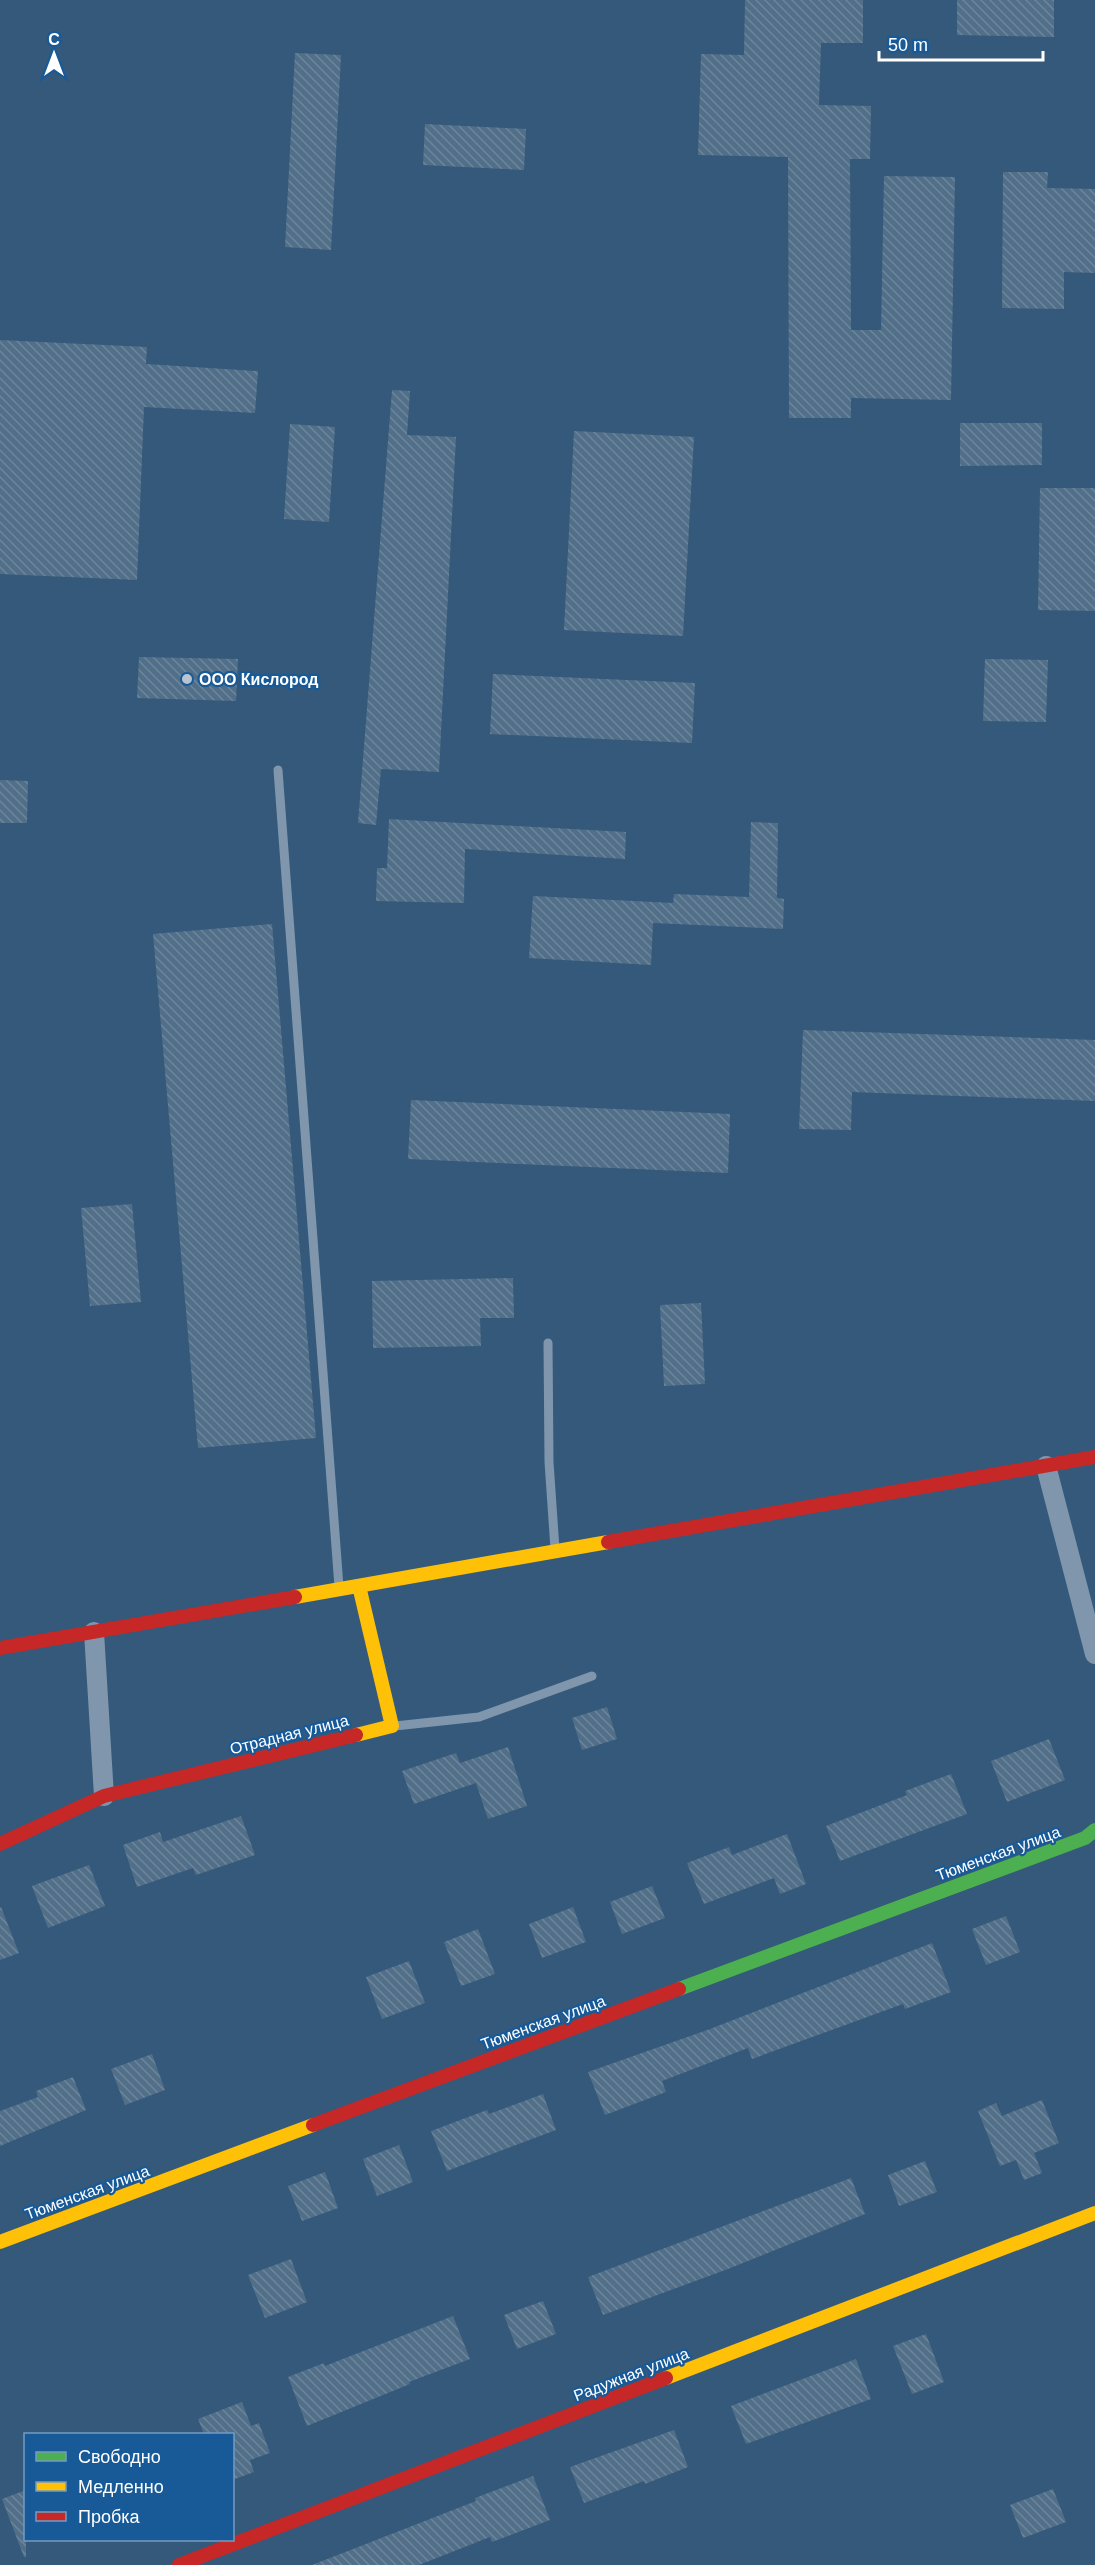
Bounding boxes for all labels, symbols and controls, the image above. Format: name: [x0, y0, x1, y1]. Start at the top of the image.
north arrow: [24, 24, 84, 84]
scale bar: [879, 24, 1042, 62]
text: С: [48, 31, 60, 48]
text: 50 m: [888, 35, 928, 55]
place label: ООО Кислород: [199, 671, 319, 688]
marker: ООО Кислород: [180, 672, 194, 686]
street label: Отрадная улица: [228, 1711, 350, 1757]
street label: Тюменская улица: [934, 1823, 1063, 1884]
street label: Тюменская улица: [479, 1992, 608, 2053]
street label: Тюменская улица: [23, 2162, 152, 2223]
street label: Радужная улица: [571, 2345, 691, 2404]
legend: [24, 2433, 234, 2541]
text: Свободно: [78, 2447, 161, 2467]
text: Медленно: [78, 2477, 164, 2497]
text: Пробка: [78, 2507, 141, 2527]

